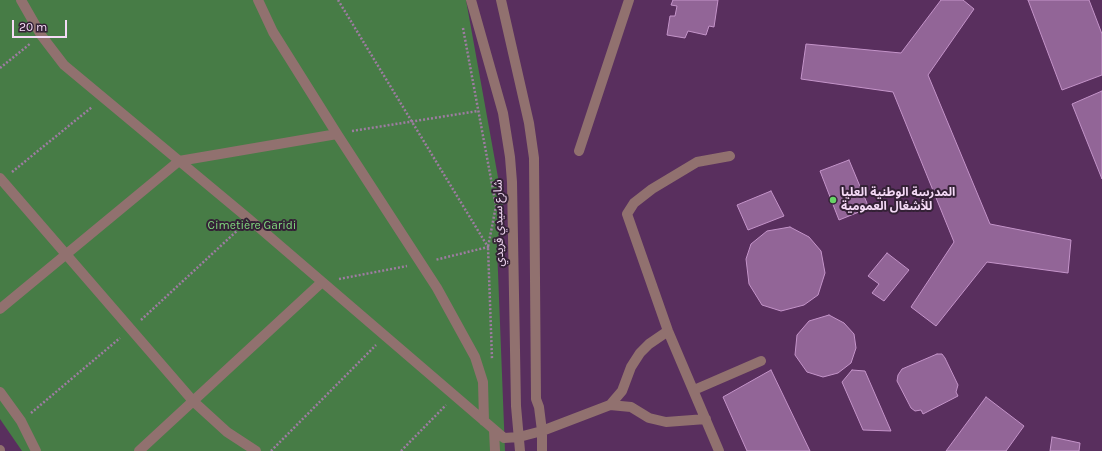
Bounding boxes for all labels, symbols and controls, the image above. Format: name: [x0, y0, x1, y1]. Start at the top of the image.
scale bar: [14, 12, 69, 38]
text: 20 m: [19, 20, 47, 34]
street label: شارع سيدي قريدي: [491, 179, 507, 267]
place label: المدرسة الوطنية العليا للأشغال العمومية: [841, 186, 955, 214]
marker: المدرسة الوطنية العليا للأشغال العمومية: [828, 195, 838, 205]
park label: Cimetière Garidi: [208, 219, 296, 233]

